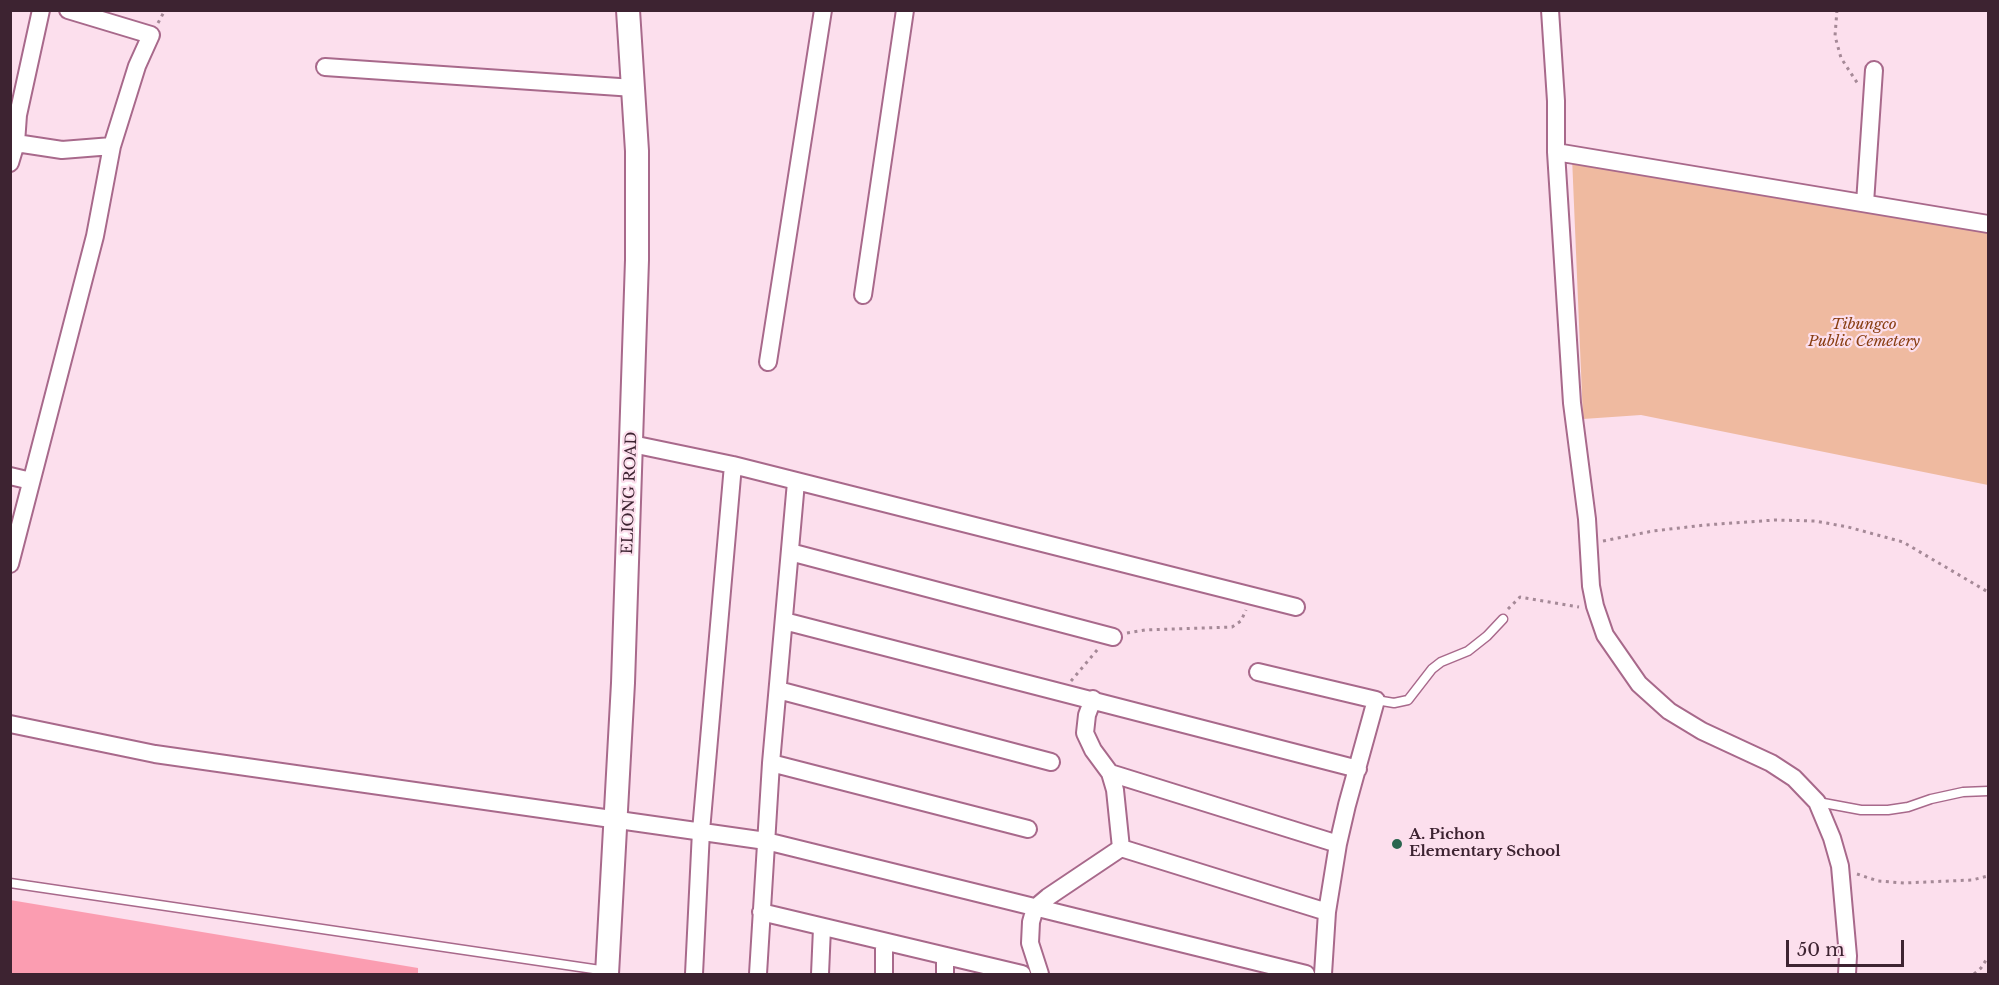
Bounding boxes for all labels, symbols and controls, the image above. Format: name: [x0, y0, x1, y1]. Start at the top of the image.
park label: Tibungco Public Cemetery: [1808, 316, 1920, 351]
street label: ELIONG ROAD: [619, 431, 641, 555]
place label: A. Pichon Elementary School: [1409, 826, 1561, 861]
marker: A. Pichon Elementary School: [1390, 837, 1404, 851]
scale bar: [1789, 928, 1908, 966]
text: 50 m: [1797, 939, 1845, 961]

